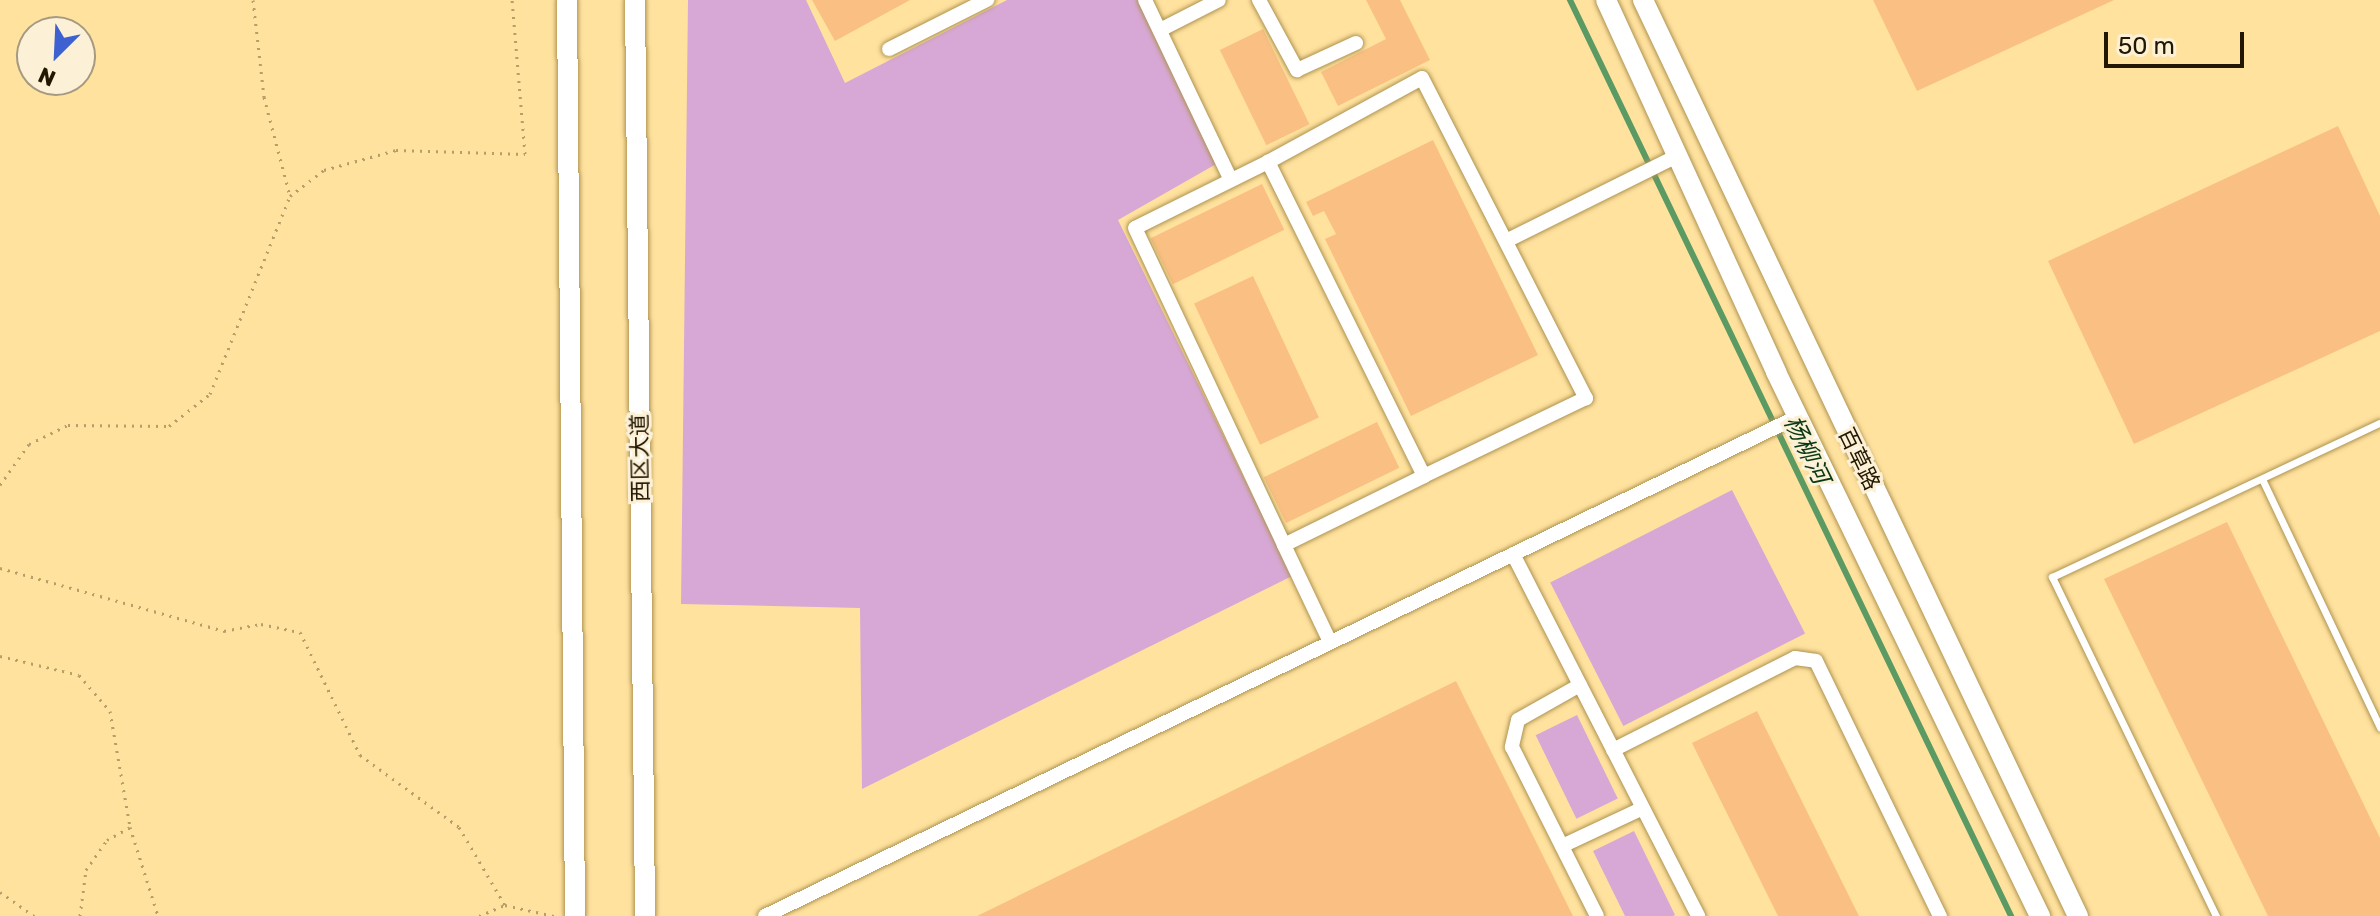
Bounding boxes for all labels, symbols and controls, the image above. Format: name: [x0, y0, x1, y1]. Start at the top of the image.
north arrow: [16, 16, 96, 96]
scale bar: [2108, 16, 2248, 66]
text: 50 m: [2118, 32, 2175, 60]
text: N: [34, 61, 60, 92]
water label: 杨柳河: [1777, 411, 1835, 489]
street label: 西区大道: [626, 414, 654, 502]
street label: 百草路: [1833, 424, 1885, 494]

